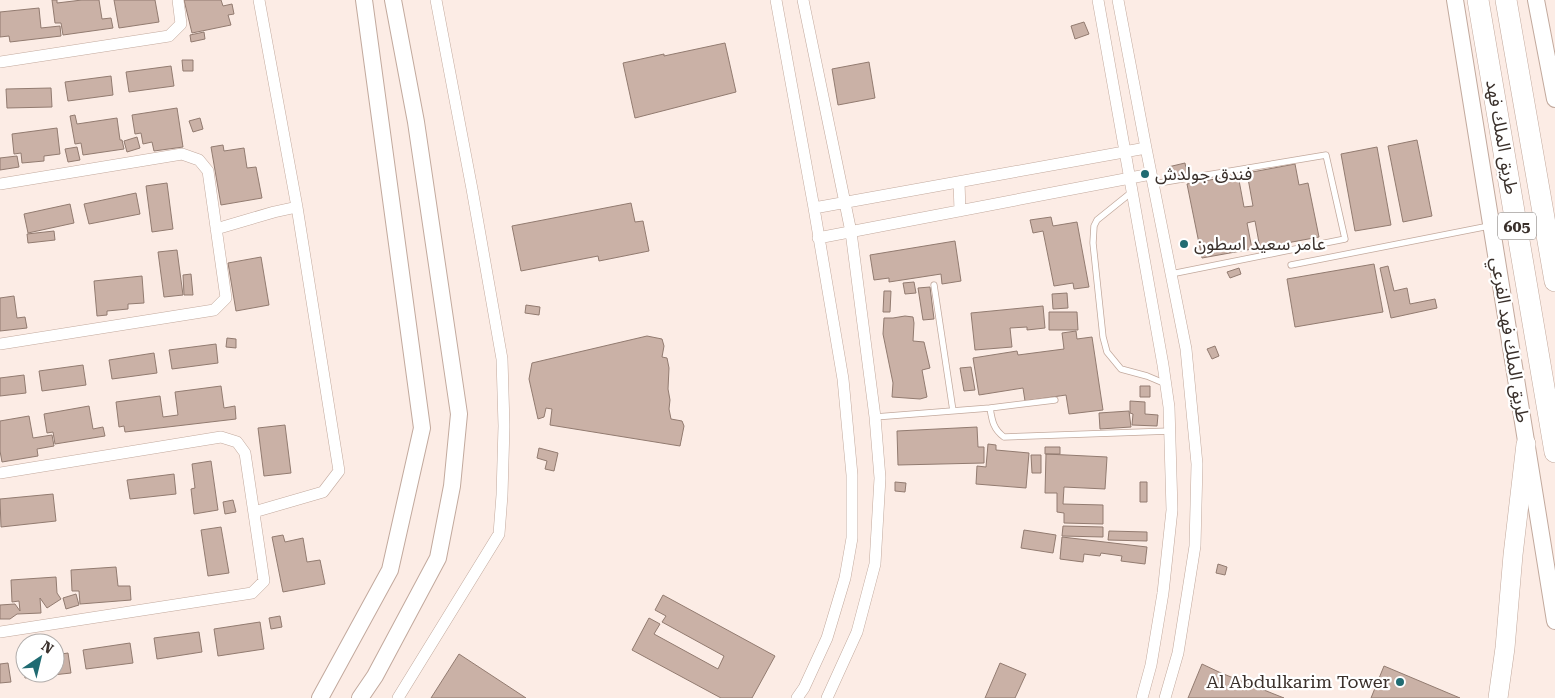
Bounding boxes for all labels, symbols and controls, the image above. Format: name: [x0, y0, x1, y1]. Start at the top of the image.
street label: طريق الملك فهد: [1481, 78, 1523, 196]
place label: فندق جولدش: [1155, 163, 1252, 185]
marker: فندق جولدش: [1139, 168, 1151, 180]
road number: 605: [1498, 212, 1536, 240]
place label: عامر سعيد اسطون: [1194, 233, 1326, 255]
marker: عامر سعيد اسطون: [1178, 238, 1190, 250]
street label: طريق الملك فهد الفرعي: [1484, 256, 1534, 425]
north arrow: [15, 633, 65, 683]
text: N: [38, 638, 57, 657]
place label: Al Abdulkarim Tower: [1206, 671, 1390, 692]
marker: Al Abdulkarim Tower: [1394, 676, 1406, 688]

